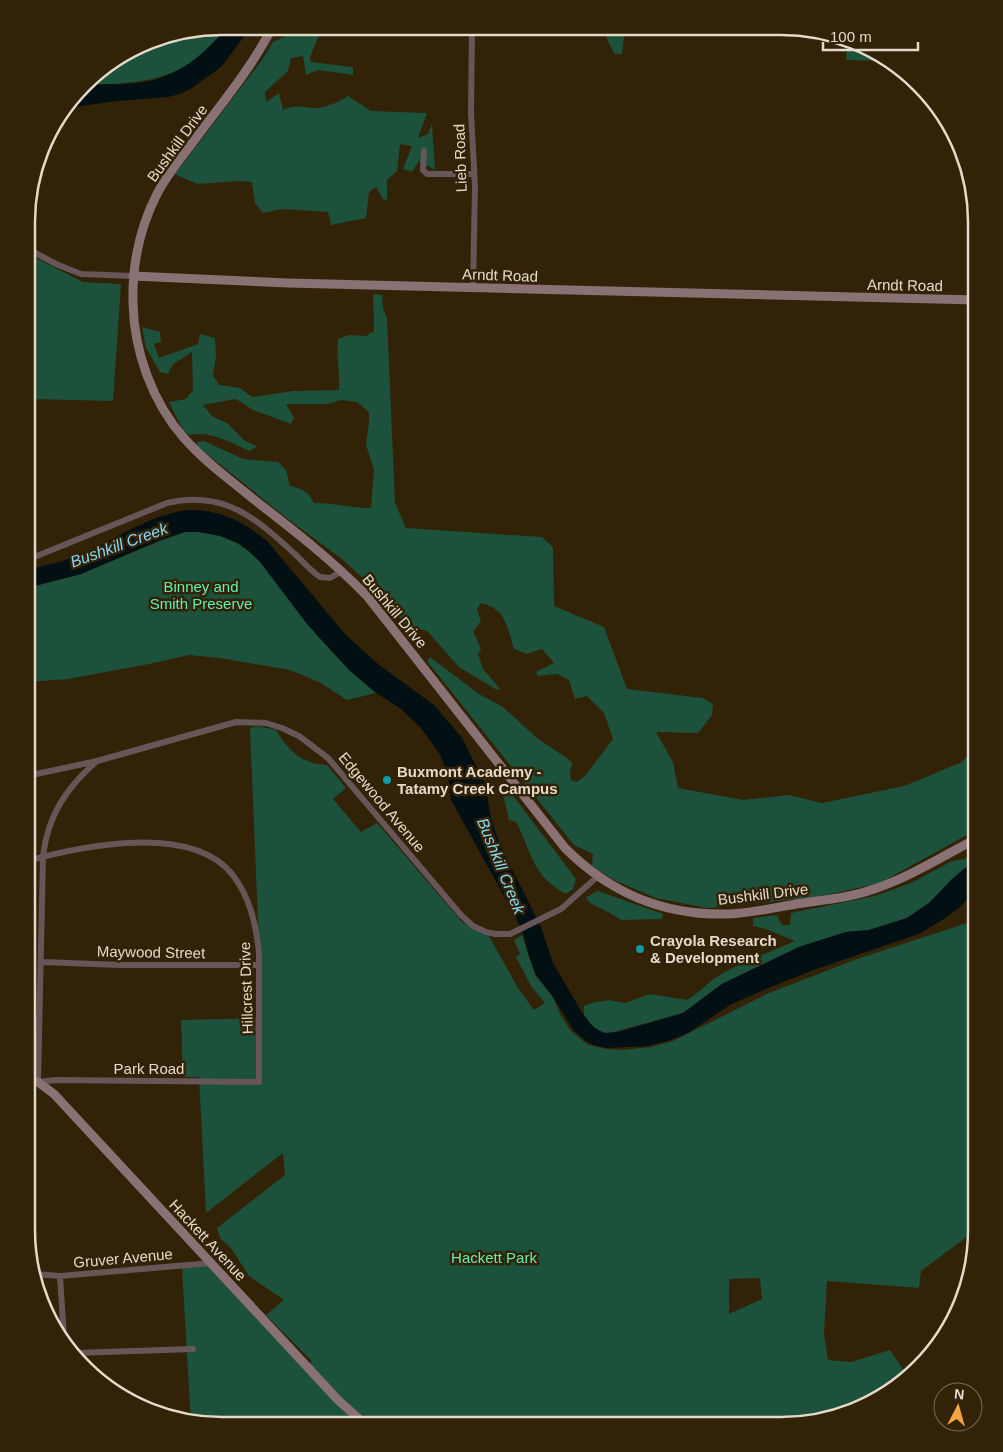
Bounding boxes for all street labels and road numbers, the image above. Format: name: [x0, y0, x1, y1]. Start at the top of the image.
street label: Bushkill Drive: [143, 101, 211, 185]
street label: Lieb Road: [450, 124, 470, 192]
street label: Arndt Road: [462, 265, 538, 285]
street label: Arndt Road: [867, 276, 943, 294]
street label: Bushkill Drive: [359, 571, 431, 651]
street label: Edgewood Avenue: [335, 749, 429, 855]
street label: Bushkill Drive: [717, 880, 809, 908]
street label: Hillcrest Drive: [236, 941, 256, 1035]
street label: Maywood Street: [97, 943, 206, 961]
street label: Park Road: [114, 1060, 184, 1077]
street label: Hackett Avenue: [166, 1196, 250, 1284]
street label: Gruver Avenue: [73, 1245, 173, 1271]

